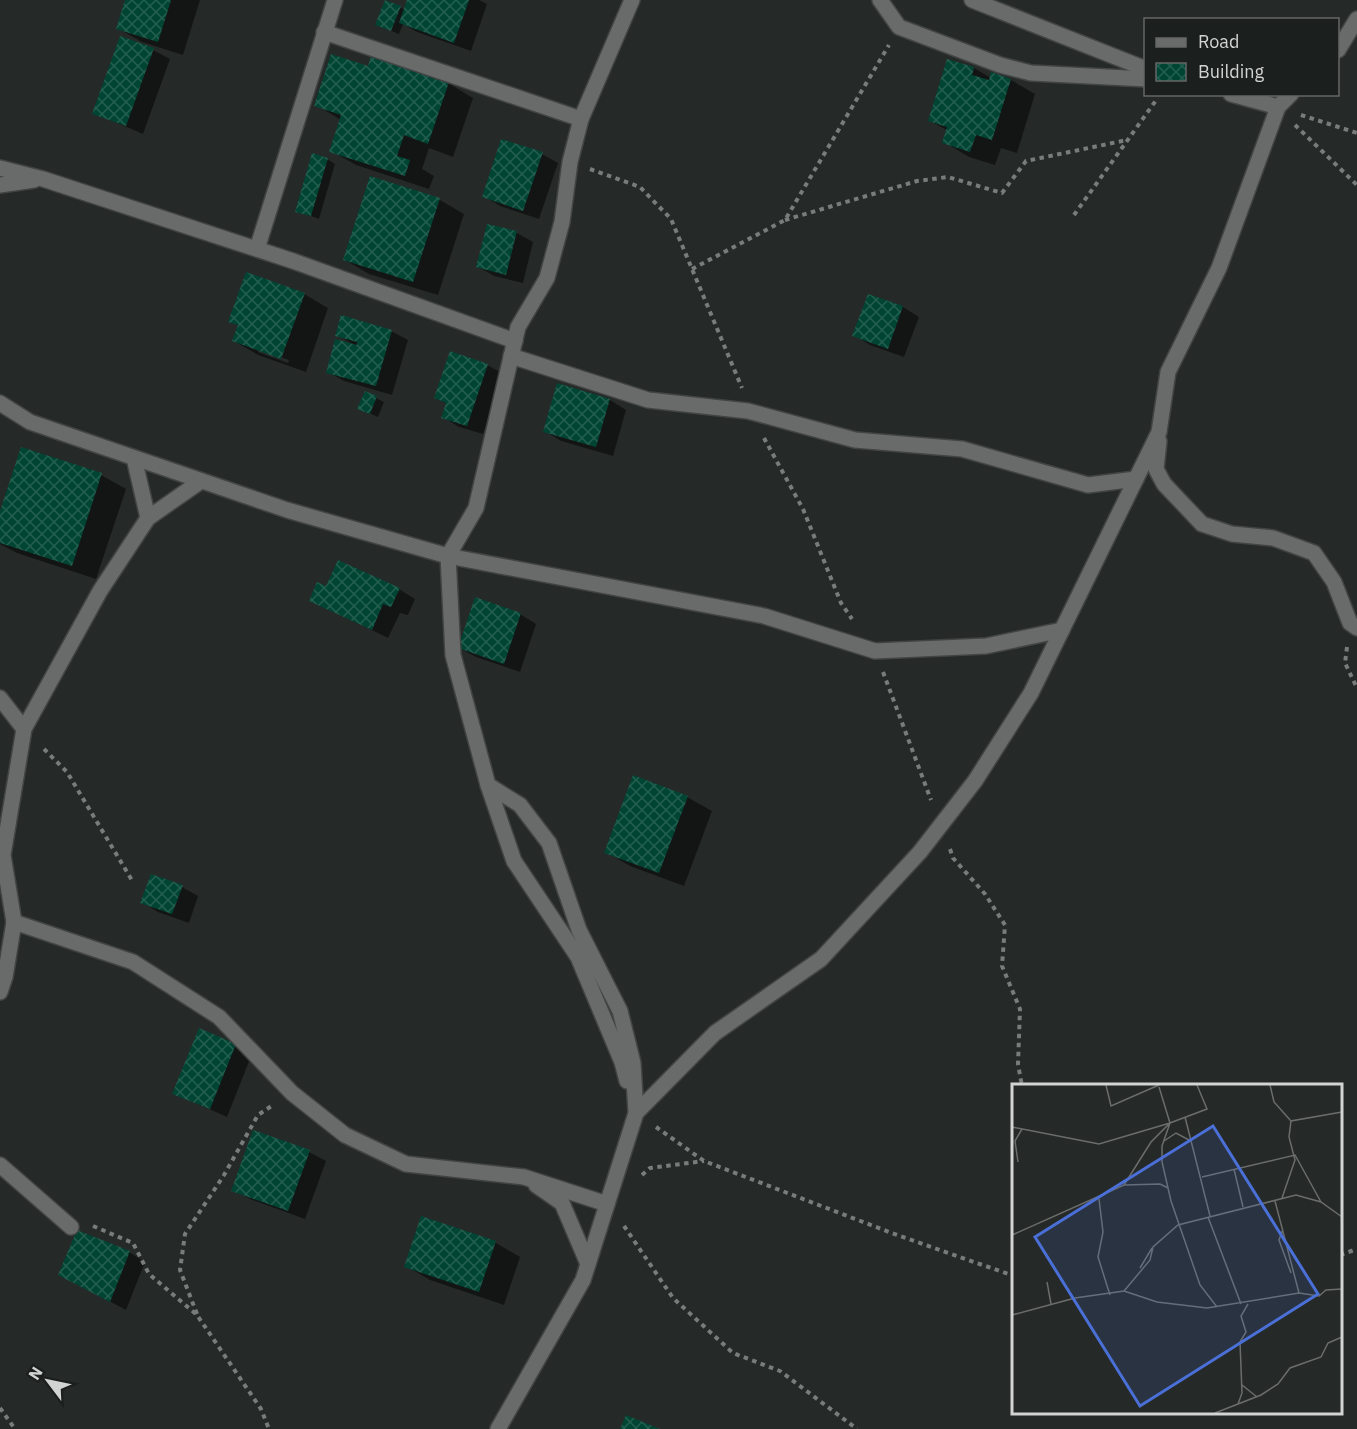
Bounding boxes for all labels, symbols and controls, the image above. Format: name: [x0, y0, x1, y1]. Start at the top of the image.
legend: [1144, 18, 1339, 96]
text: Road: [1198, 30, 1239, 53]
text: Building: [1198, 60, 1265, 83]
inset map: [1012, 1084, 1342, 1414]
north arrow: [18, 1351, 78, 1411]
text: N: [24, 1363, 47, 1383]

